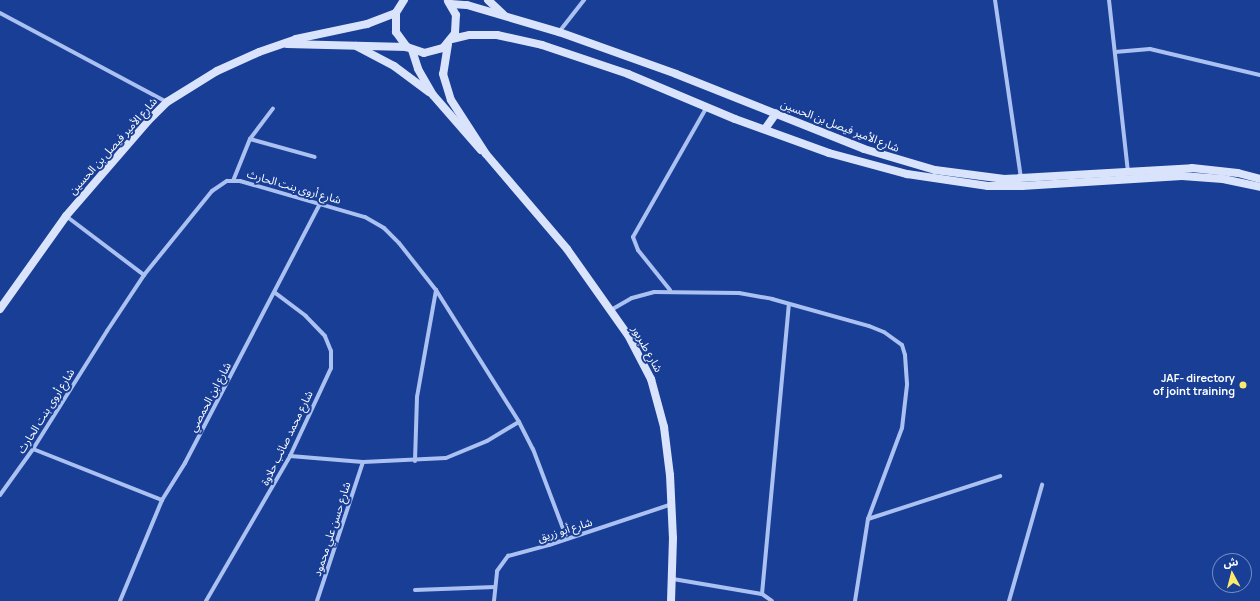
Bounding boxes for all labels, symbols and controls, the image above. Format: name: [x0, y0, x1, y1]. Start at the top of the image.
street label: شارع الأمير فيصل بن الحسين: [66, 95, 160, 197]
street label: شارع الأمير فيصل بن الحسين: [779, 97, 901, 155]
street label: شارع أروى بنت الحارث: [245, 167, 343, 207]
street label: شارع طبربور: [629, 323, 665, 375]
street label: شارع ابن الحمصي: [186, 360, 234, 434]
street label: شارع أروى بنت الحارث: [15, 366, 77, 456]
place label: JAF- directory of joint training: [1153, 372, 1235, 398]
marker: JAF- directory of joint training: [1238, 380, 1248, 390]
street label: شارع محمد صائب حلاوة: [258, 389, 316, 487]
street label: شارع حسن علي محمود: [311, 480, 353, 578]
street label: شارع أبو زريق: [536, 515, 594, 545]
north arrow: [1212, 553, 1252, 593]
text: ش: [1222, 553, 1239, 570]

